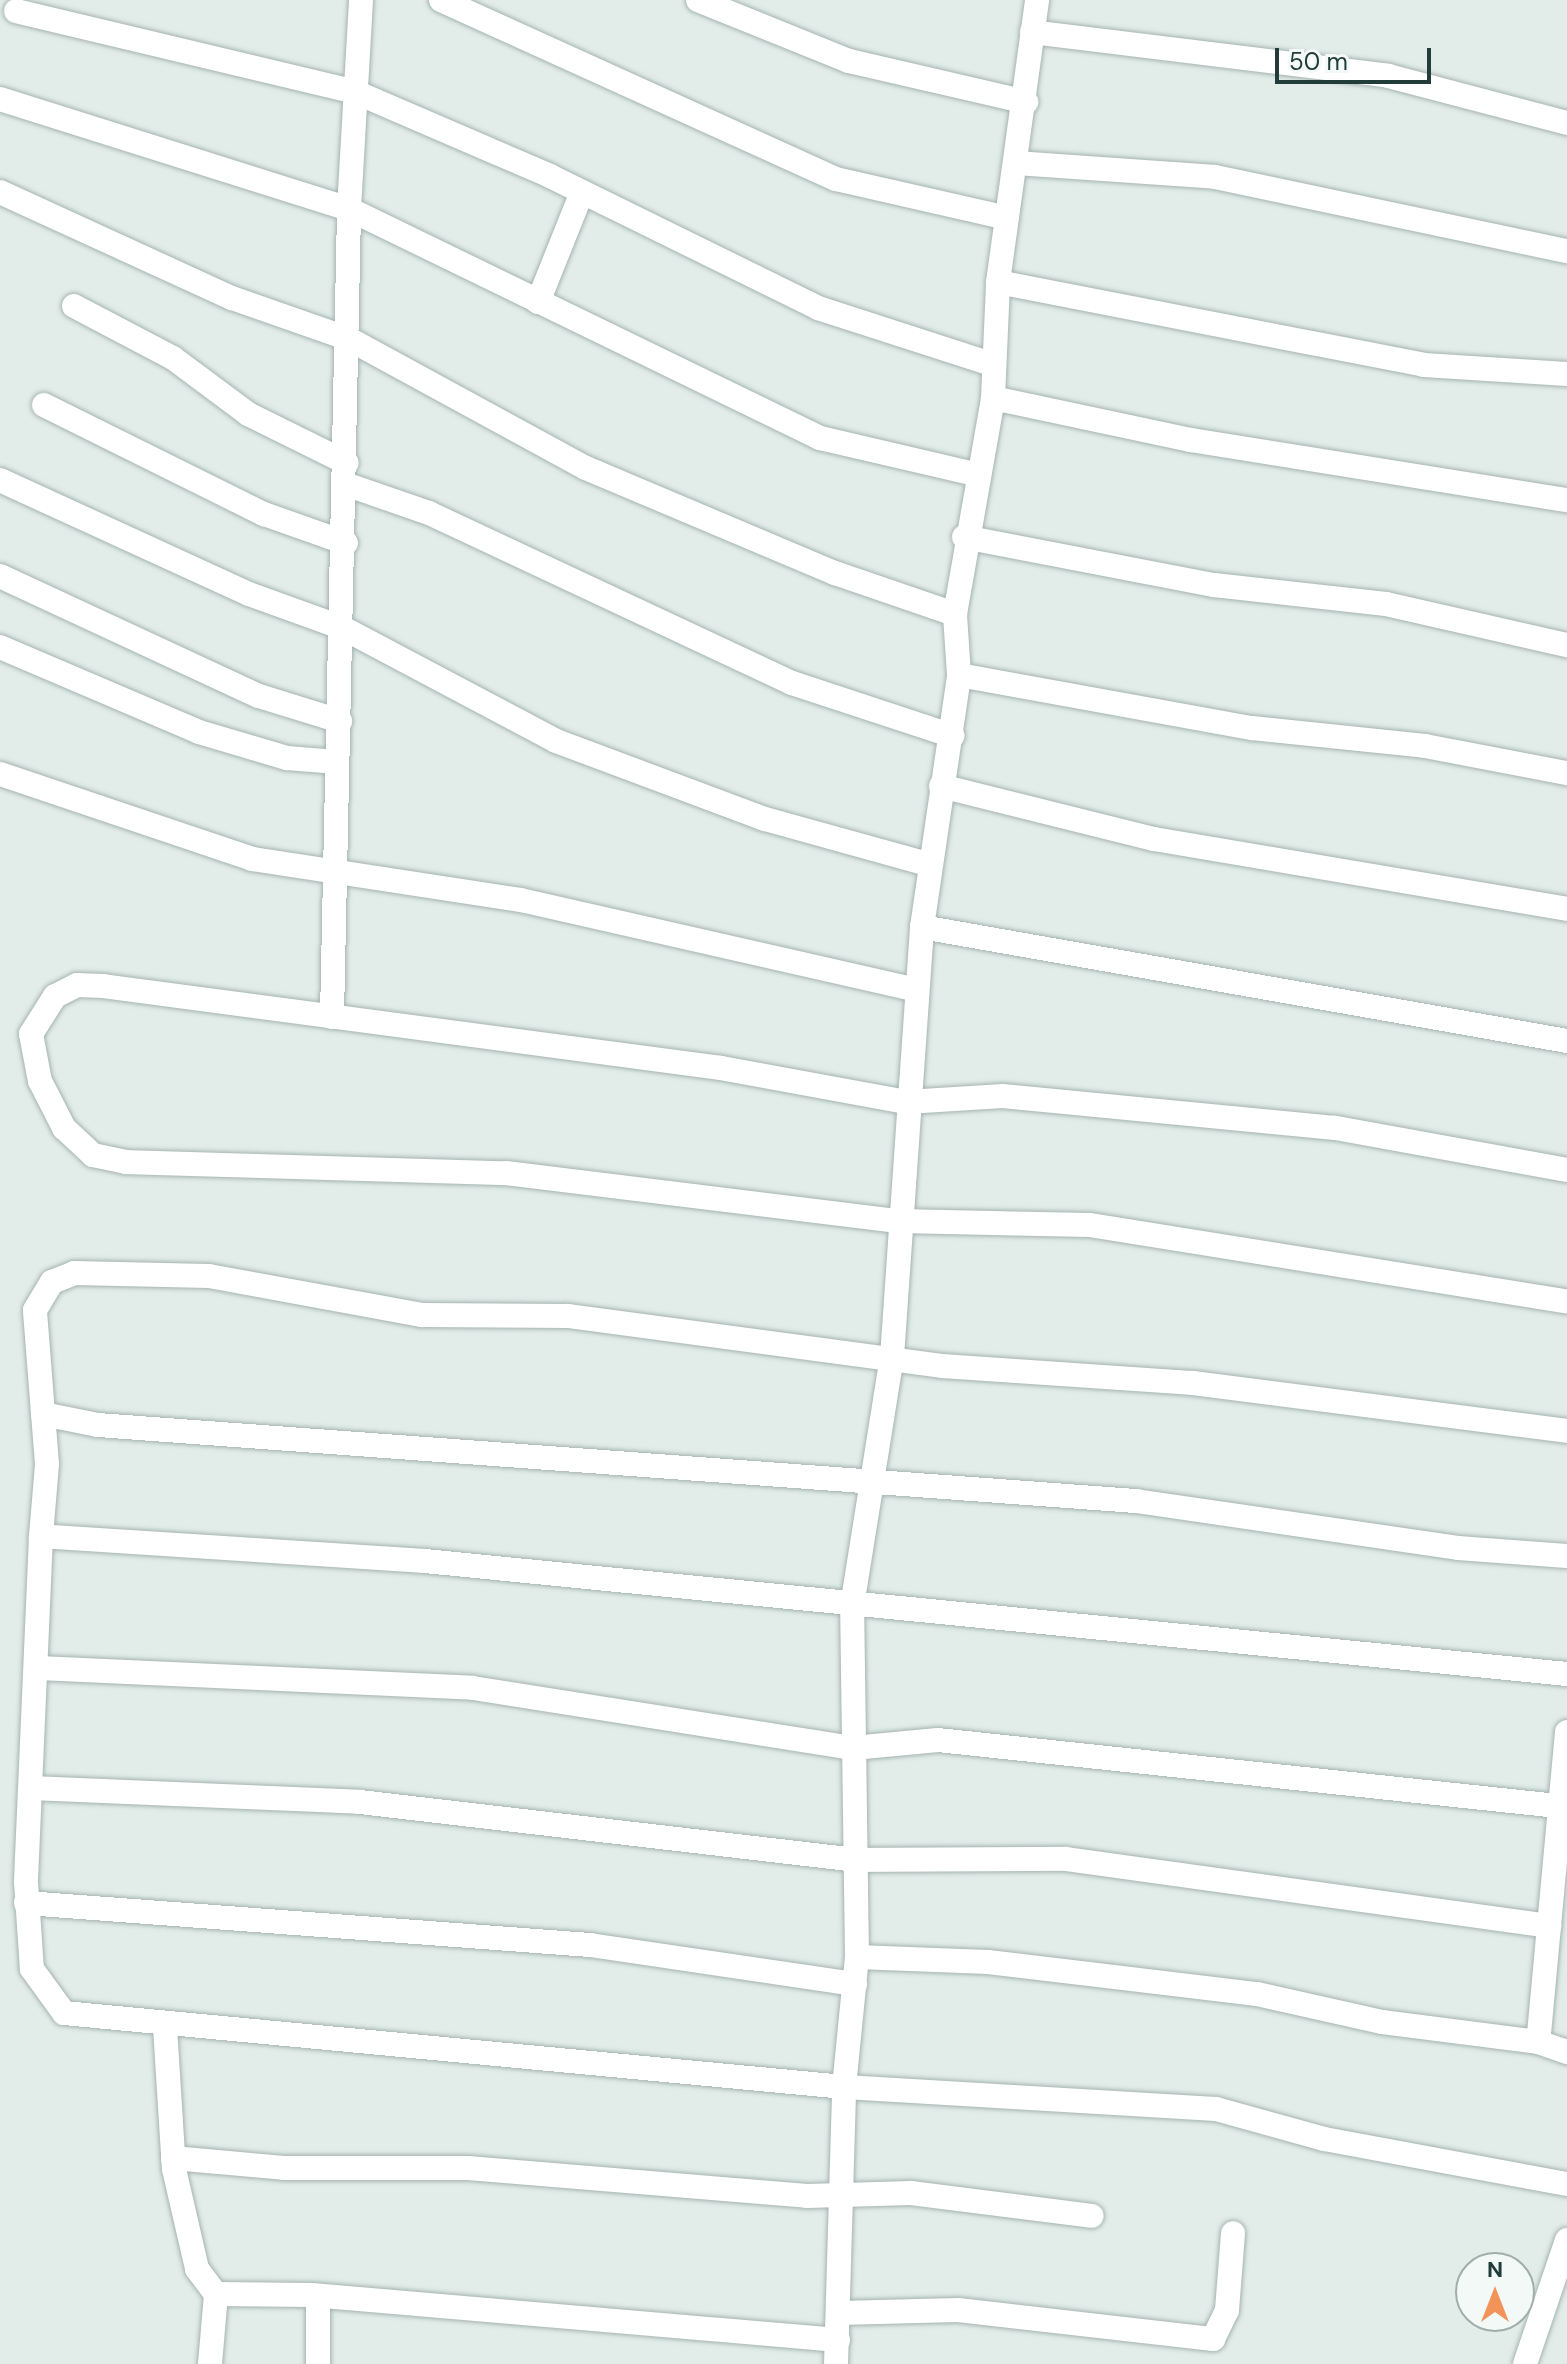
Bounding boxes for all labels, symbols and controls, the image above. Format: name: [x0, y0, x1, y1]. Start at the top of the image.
scale bar: [1279, 32, 1435, 82]
text: 50 m: [1289, 46, 1348, 77]
north arrow: [1455, 2252, 1535, 2332]
text: N: [1487, 2255, 1503, 2284]

